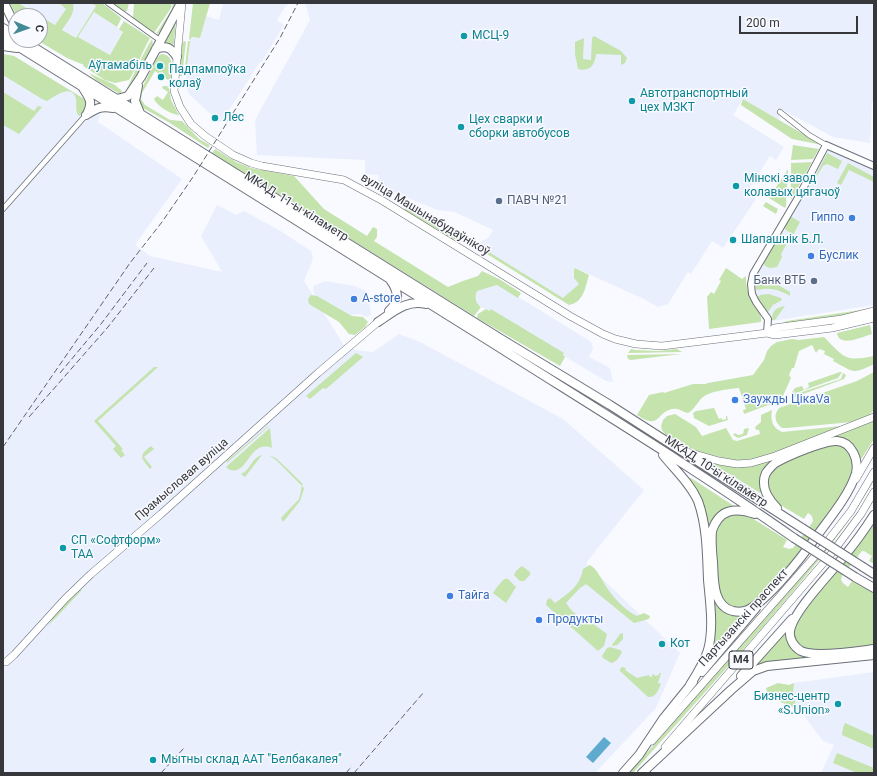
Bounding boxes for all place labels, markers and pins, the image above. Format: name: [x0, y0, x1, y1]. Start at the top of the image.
place label: МСЦ-9: [472, 29, 509, 43]
marker: МСЦ-9: [459, 31, 469, 41]
place label: Аўтамабіль: [88, 59, 152, 73]
marker: Аўтамабіль: [155, 61, 165, 71]
place label: Падпампоўка колаў: [169, 63, 246, 91]
marker: Падпампоўка колаў: [156, 72, 166, 82]
place label: Автотранспортный цех МЗКТ: [640, 87, 748, 115]
marker: Автотранспортный цех МЗКТ: [627, 96, 637, 106]
place label: Лес: [223, 111, 244, 125]
marker: Лес: [210, 113, 220, 123]
place label: Цех сварки и сборки автобусов: [469, 113, 570, 141]
marker: Цех сварки и сборки автобусов: [456, 122, 466, 132]
place label: Мінскі завод колавых цягачоў: [744, 172, 840, 200]
marker: Мінскі завод колавых цягачоў: [731, 181, 741, 191]
place label: ПАВЧ №21: [507, 194, 568, 208]
marker: ПАВЧ №21: [494, 196, 504, 206]
place label: Гиппо: [811, 211, 844, 225]
marker: Гиппо: [847, 213, 857, 223]
place label: Шапашнік Б.Л.: [741, 233, 824, 247]
marker: Шапашнік Б.Л.: [728, 235, 738, 245]
place label: Буслик: [819, 249, 859, 263]
marker: Буслик: [806, 251, 816, 261]
place label: Банк ВТБ: [753, 274, 806, 288]
marker: Банк ВТБ: [809, 276, 819, 286]
place label: А-store: [362, 292, 400, 306]
marker: А-store: [349, 294, 359, 304]
place label: Заужды ЦікаVа: [743, 393, 830, 407]
marker: Заужды ЦікаVа: [730, 395, 740, 405]
place label: СП «Софтформ» ТАА: [71, 534, 161, 562]
marker: СП «Софтформ» ТАА: [58, 543, 68, 553]
place label: Тайга: [458, 589, 490, 603]
marker: Тайга: [445, 591, 455, 601]
place label: Продукты: [547, 613, 603, 627]
marker: Продукты: [534, 615, 544, 625]
place label: Кот: [670, 637, 690, 651]
marker: Кот: [657, 639, 667, 649]
place label: Бизнес-центр «S.Union»: [754, 690, 830, 718]
marker: Бизнес-центр «S.Union»: [833, 699, 843, 709]
place label: Мытны склад ААТ "Белбакалея": [161, 753, 342, 767]
marker: Мытны склад ААТ "Белбакалея": [148, 755, 158, 765]

